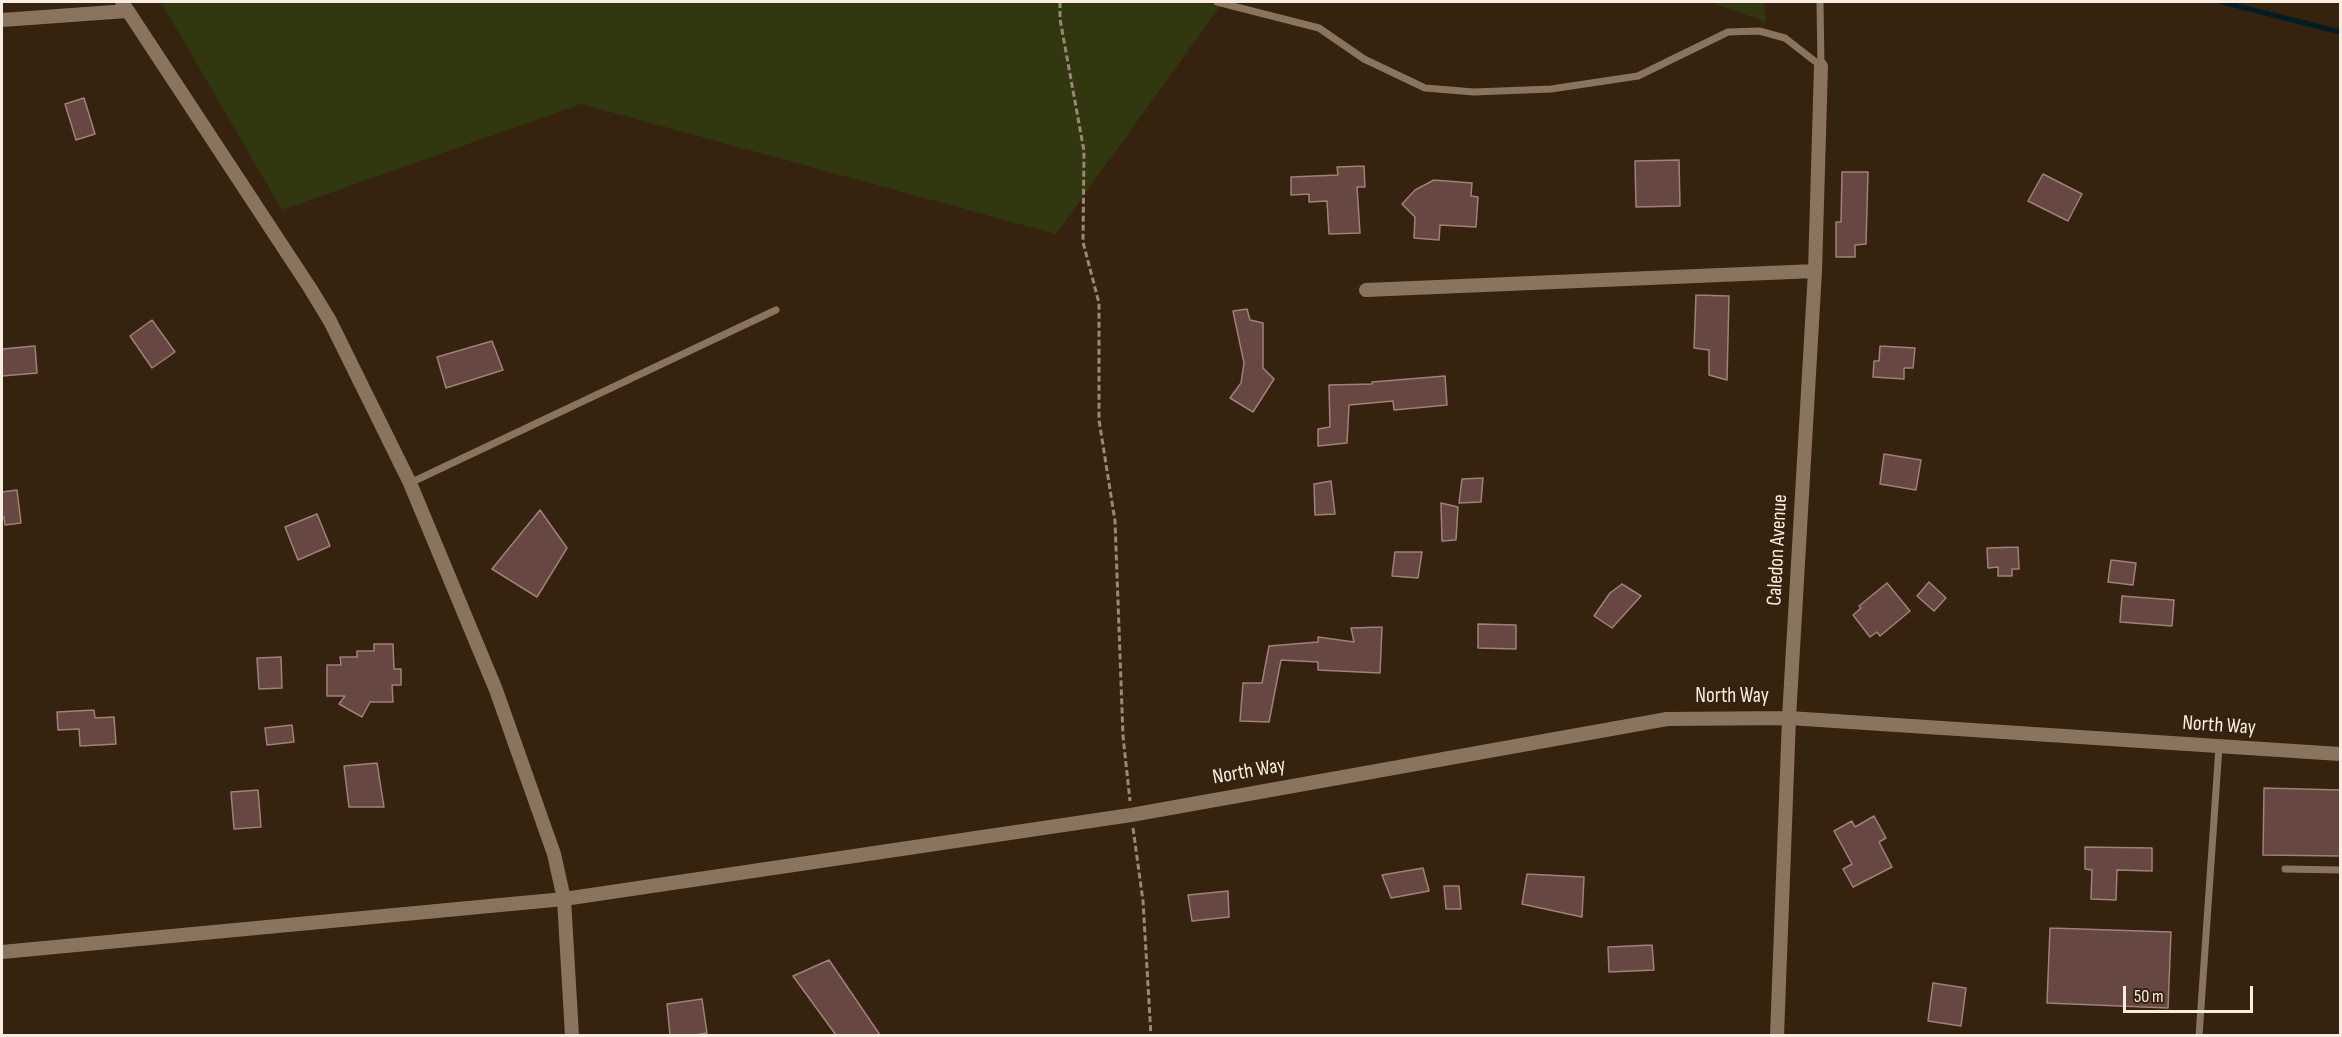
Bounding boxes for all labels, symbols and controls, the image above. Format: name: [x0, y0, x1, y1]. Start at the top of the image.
street label: Caledon Avenue: [1763, 494, 1793, 606]
street label: North Way: [1695, 684, 1769, 710]
street label: North Way: [2181, 711, 2257, 741]
street label: North Way: [1211, 753, 1287, 791]
scale bar: [2126, 974, 2256, 1012]
text: 50 m: [2134, 986, 2164, 1007]

